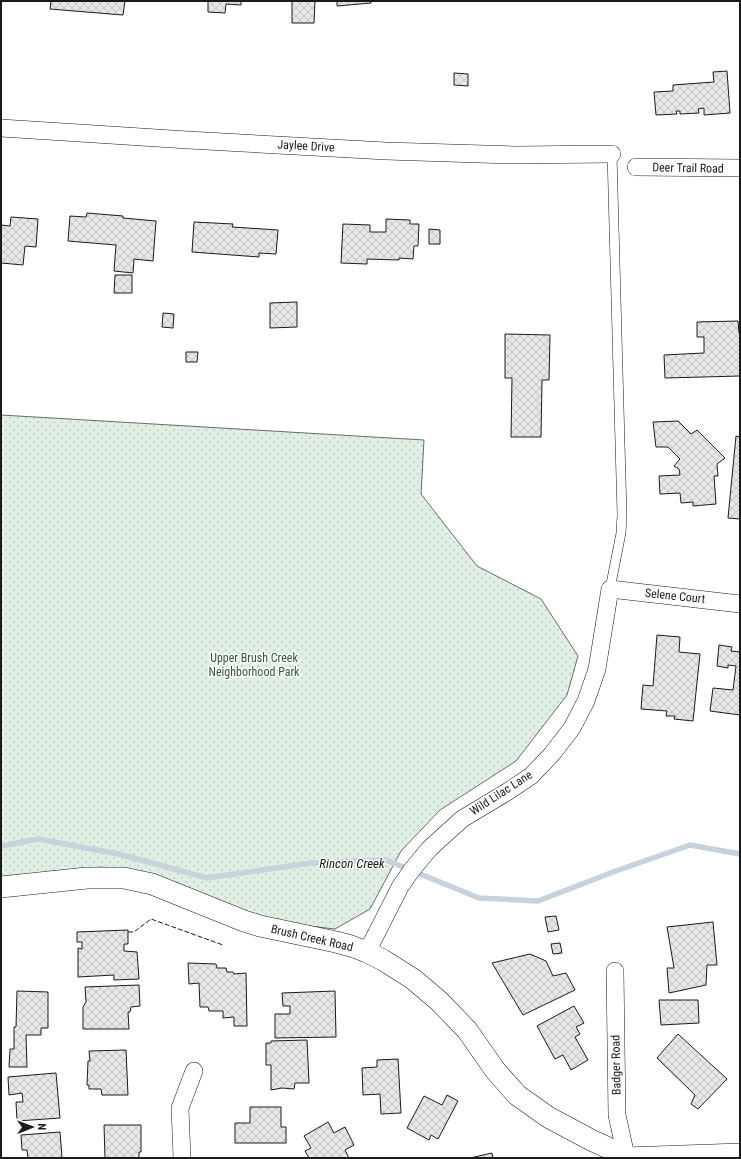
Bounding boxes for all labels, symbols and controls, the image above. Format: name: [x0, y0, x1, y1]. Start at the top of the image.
street label: Jaylee Drive: [277, 138, 335, 155]
street label: Deer Trail Road: [652, 160, 724, 176]
street label: Selene Court: [644, 586, 706, 606]
park label: Upper Brush Creek Neighborhood Park: [208, 651, 300, 679]
street label: Wild Lilac Lane: [467, 767, 535, 818]
water label: Rincon Creek: [319, 856, 385, 871]
street label: Brush Creek Road: [270, 922, 354, 954]
street label: Badger Road: [608, 1035, 624, 1095]
north arrow: [12, 1107, 52, 1147]
text: N: [35, 1123, 48, 1131]

